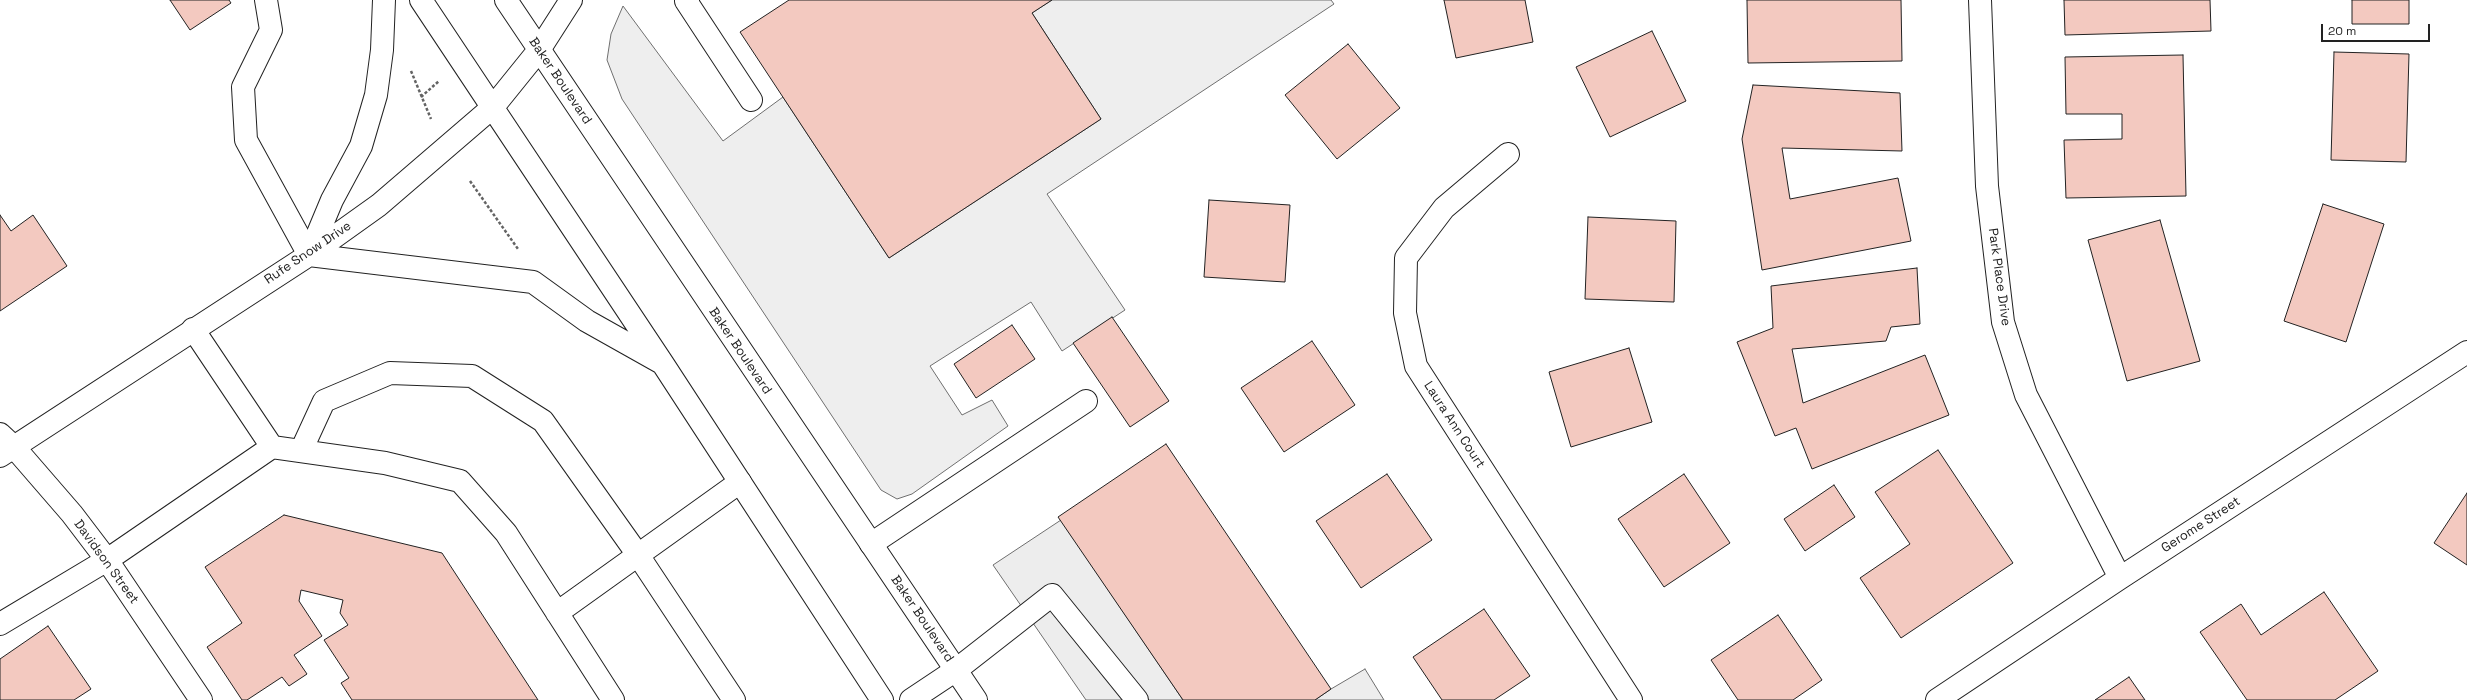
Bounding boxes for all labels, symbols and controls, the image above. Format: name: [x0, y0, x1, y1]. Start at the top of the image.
scale bar: [2323, 16, 2432, 42]
text: 20 m: [2328, 23, 2356, 39]
street label: Baker Boulevard: [525, 35, 595, 127]
street label: Rufe Snow Drive: [262, 218, 354, 288]
street label: Park Place Drive: [1984, 227, 2014, 327]
street label: Baker Boulevard: [705, 305, 775, 397]
street label: Laura Ann Court: [1420, 379, 1488, 471]
street label: Gerome Street: [2159, 494, 2243, 556]
street label: Davidson Street: [70, 517, 142, 607]
street label: Baker Boulevard: [887, 573, 957, 665]

